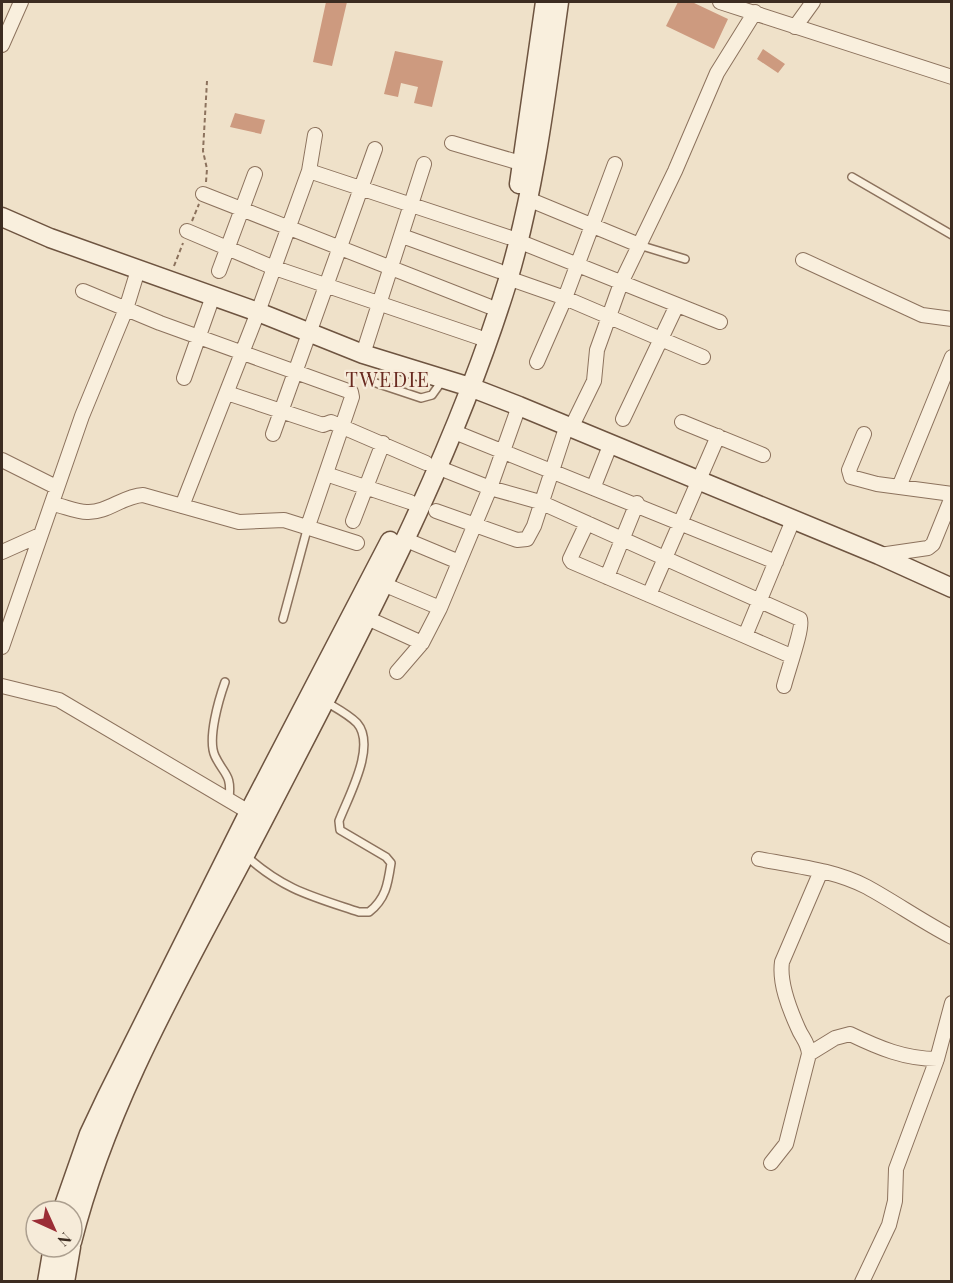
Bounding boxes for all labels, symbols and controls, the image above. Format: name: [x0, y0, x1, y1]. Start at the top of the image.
district label: TWEDIE: [346, 365, 430, 392]
north arrow: [24, 1199, 84, 1259]
text: N: [53, 1228, 76, 1252]

